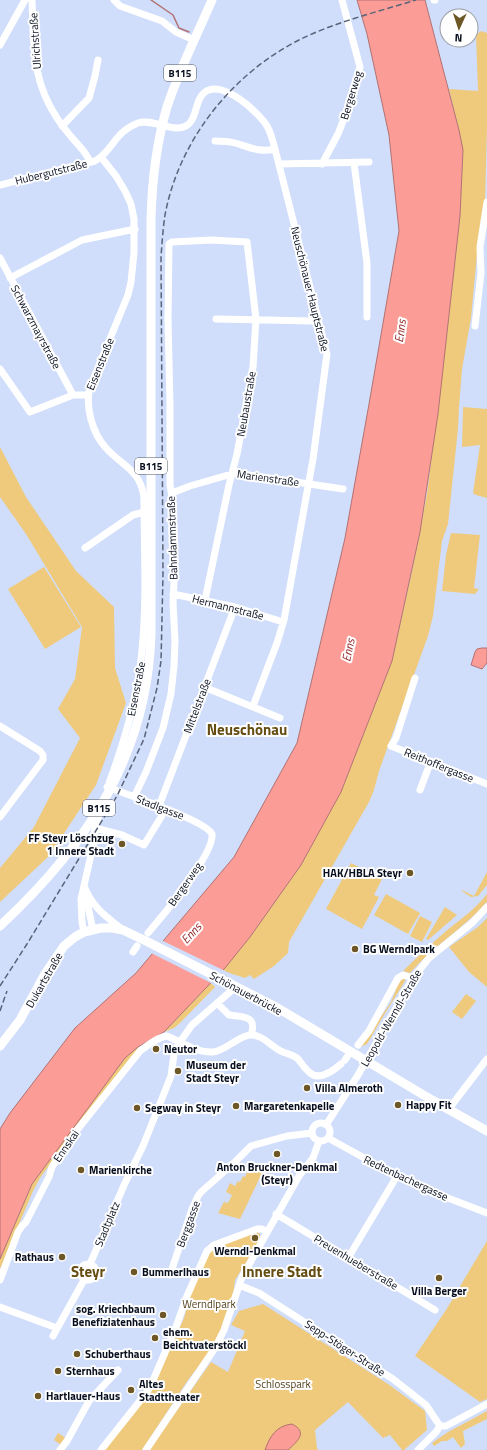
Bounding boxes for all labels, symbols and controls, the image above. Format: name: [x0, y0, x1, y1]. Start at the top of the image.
north arrow: [439, 8, 479, 48]
street label: Ulrichstraße: [25, 12, 45, 70]
text: N: [454, 30, 463, 46]
road number: B115: [164, 65, 196, 81]
street label: Bergerweg: [336, 68, 366, 122]
street label: Hubergutstraße: [13, 155, 89, 189]
street label: Neuschönauer Hauptstraße: [287, 225, 333, 353]
street label: Schwarzmayrstraße: [7, 282, 65, 372]
water label: Enns: [389, 317, 411, 344]
street label: Eisenstraße: [82, 335, 118, 393]
street label: Neubaustraße: [232, 370, 260, 438]
road number: B115: [135, 458, 167, 474]
street label: Marienstraße: [236, 466, 301, 490]
street label: Bahndammstraße: [163, 495, 181, 580]
street label: Hermannstraße: [190, 590, 266, 624]
water label: Enns: [336, 636, 360, 663]
street label: Eisenstraße: [123, 660, 149, 718]
street label: Mittelstraße: [179, 676, 215, 736]
district label: Neuschönau: [207, 718, 287, 741]
street label: Reithoffergasse: [402, 744, 477, 786]
street label: Stadlgasse: [134, 790, 187, 824]
road number: B115: [83, 800, 115, 816]
place label: FF Steyr Löschzug 1 Innere Stadt: [28, 830, 114, 859]
marker: FF Steyr Löschzug 1 Innere Stadt: [117, 839, 127, 849]
street label: Bergerweg: [164, 858, 206, 909]
place label: HAK/HBLA Steyr: [323, 865, 402, 881]
marker: HAK/HBLA Steyr: [405, 868, 415, 878]
water label: Enns: [176, 917, 206, 948]
place label: BG Werndlpark: [363, 941, 435, 957]
marker: BG Werndlpark: [350, 944, 360, 954]
street label: Dukartstraße: [22, 949, 67, 1011]
street label: Leopold-Werndl-Straße: [357, 966, 426, 1070]
street label: Schönauerbrücke: [207, 967, 285, 1019]
place label: Neutor: [164, 1041, 197, 1057]
marker: Neutor: [151, 1044, 161, 1054]
place label: Museum der Stadt Steyr: [186, 1057, 246, 1086]
marker: Museum der Stadt Steyr: [173, 1066, 183, 1076]
place label: Villa Almeroth: [315, 1080, 383, 1096]
marker: Villa Almeroth: [302, 1083, 312, 1093]
place label: Happy Fit: [406, 1097, 452, 1113]
place label: Margaretenkapelle: [244, 1098, 335, 1114]
place label: Segway in Steyr: [145, 1100, 221, 1116]
marker: Happy Fit: [393, 1100, 403, 1110]
marker: Margaretenkapelle: [231, 1101, 241, 1111]
marker: Segway in Steyr: [132, 1103, 142, 1113]
street label: Ennskai: [49, 1127, 83, 1165]
marker: Anton Bruckner-Denkmal (Steyr): [272, 1149, 282, 1159]
street label: Redtenbachergasse: [361, 1151, 451, 1205]
place label: Anton Bruckner-Denkmal (Steyr): [217, 1159, 337, 1188]
place label: Marienkirche: [89, 1162, 152, 1178]
marker: Marienkirche: [76, 1165, 86, 1175]
street label: Berggasse: [172, 1198, 204, 1250]
street label: Stadtplatz: [90, 1199, 124, 1249]
street label: Preuenhueberstraße: [311, 1230, 402, 1294]
marker: Werndl-Denkmal: [250, 1233, 260, 1243]
place label: Werndl-Denkmal: [214, 1243, 296, 1259]
place label: Rathaus: [15, 1249, 54, 1265]
marker: Rathaus: [57, 1252, 67, 1262]
district label: Steyr: [71, 1260, 105, 1283]
district label: Innere Stadt: [242, 1260, 323, 1283]
place label: Bummerlhaus: [142, 1264, 209, 1280]
marker: Bummerlhaus: [129, 1267, 139, 1277]
marker: Villa Berger: [434, 1273, 444, 1283]
place label: Villa Berger: [411, 1283, 467, 1299]
park label: Werndlpark: [182, 1296, 236, 1312]
place label: sog. Kriechbaum Benefiziatenhaus: [72, 1301, 155, 1330]
marker: sog. Kriechbaum Benefiziatenhaus: [158, 1310, 168, 1320]
street label: Sepp-Stöger-Straße: [302, 1316, 389, 1380]
place label: ehem. Beichtvaterstöckl: [163, 1324, 246, 1353]
marker: ehem. Beichtvaterstöckl: [150, 1333, 160, 1343]
place label: Schuberthaus: [85, 1346, 151, 1362]
marker: Schuberthaus: [72, 1349, 82, 1359]
place label: Sternhaus: [66, 1363, 115, 1379]
marker: Sternhaus: [53, 1366, 63, 1376]
place label: Altes Stadttheater: [139, 1376, 200, 1405]
park label: Schlosspark: [255, 1376, 312, 1392]
marker: Altes Stadttheater: [126, 1385, 136, 1395]
place label: Hartlauer-Haus: [46, 1388, 120, 1404]
marker: Hartlauer-Haus: [33, 1391, 43, 1401]

